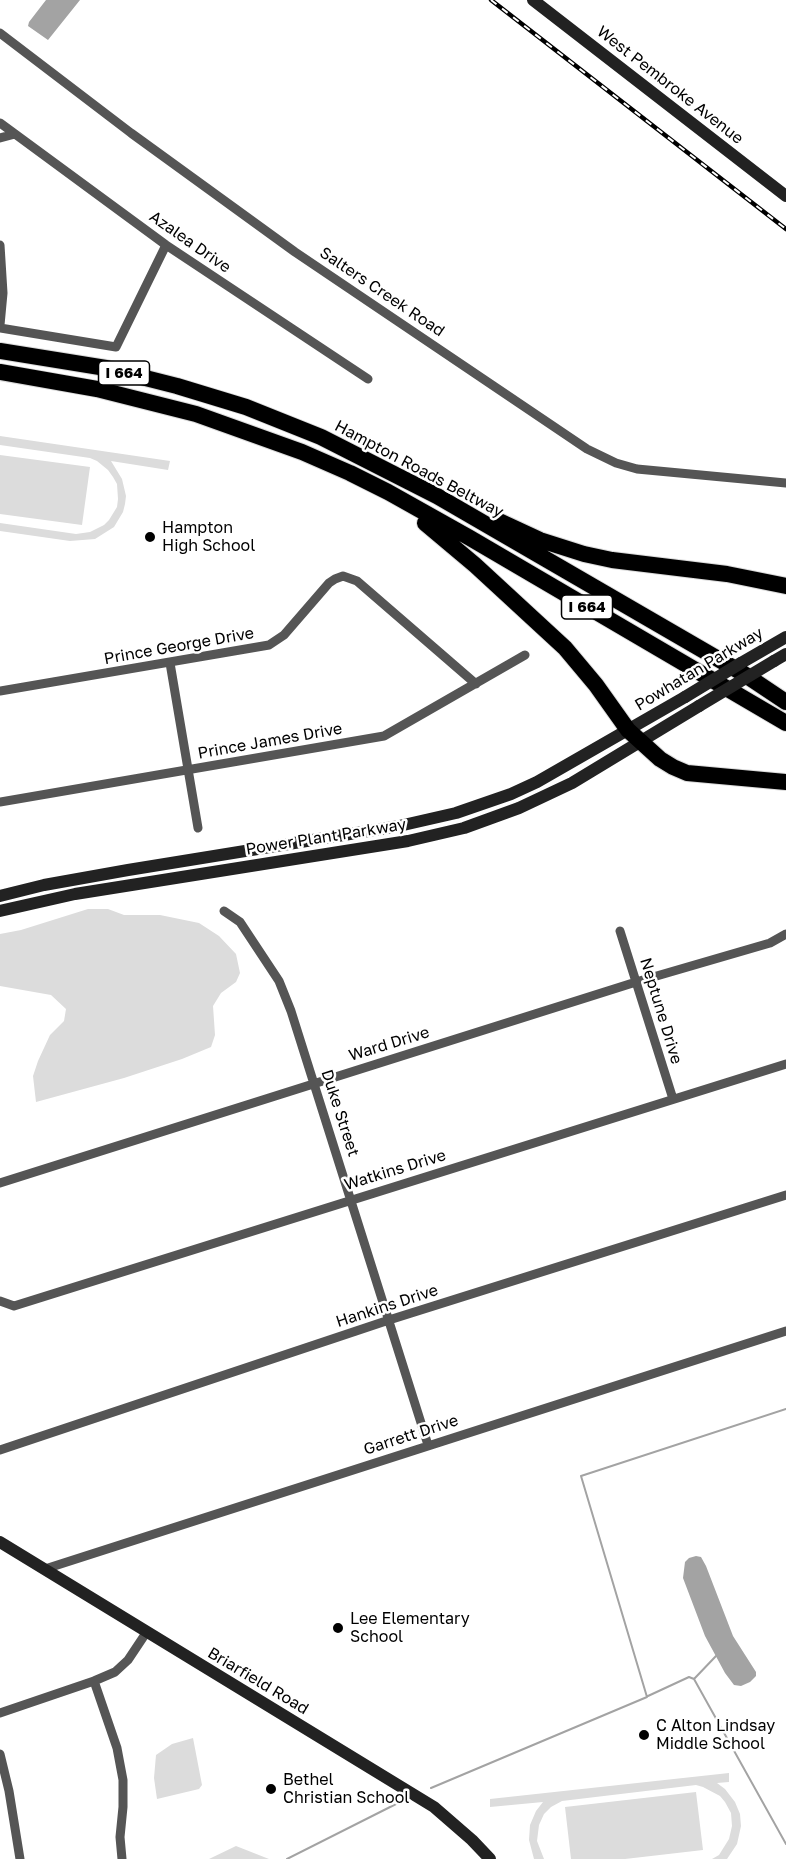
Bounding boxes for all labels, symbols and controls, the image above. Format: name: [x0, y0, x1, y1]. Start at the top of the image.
street label: West Pembroke Avenue: [593, 22, 747, 148]
street label: Azalea Drive: [146, 207, 234, 277]
street label: Salters Creek Road: [316, 243, 448, 341]
road number: I 664: [98, 361, 150, 385]
street label: Hampton Roads Beltway: [331, 416, 507, 522]
place label: Hampton High School: [162, 518, 255, 556]
marker: Hampton High School: [143, 530, 157, 544]
road number: I 664: [562, 595, 612, 619]
street label: Prince George Drive: [103, 623, 255, 669]
street label: Powhatan Parkway: [632, 623, 766, 715]
street label: Prince James Drive: [196, 719, 344, 763]
street label: Power Plant Parkway: [245, 815, 407, 859]
street label: Neptune Drive: [636, 956, 686, 1066]
street label: Ward Drive: [346, 1023, 432, 1065]
street label: Duke Street: [317, 1067, 363, 1159]
street label: Watkins Drive: [342, 1145, 448, 1195]
street label: Hankins Drive: [333, 1280, 441, 1332]
street label: Garrett Drive: [361, 1411, 461, 1459]
place label: Lee Elementary School: [350, 1609, 470, 1647]
marker: Lee Elementary School: [331, 1621, 345, 1635]
street label: Briarfield Road: [204, 1643, 312, 1719]
place label: C Alton Lindsay Middle School: [656, 1716, 775, 1754]
marker: C Alton Lindsay Middle School: [637, 1728, 651, 1742]
place label: Bethel Christian School: [283, 1770, 409, 1808]
marker: Bethel Christian School: [264, 1782, 278, 1796]

